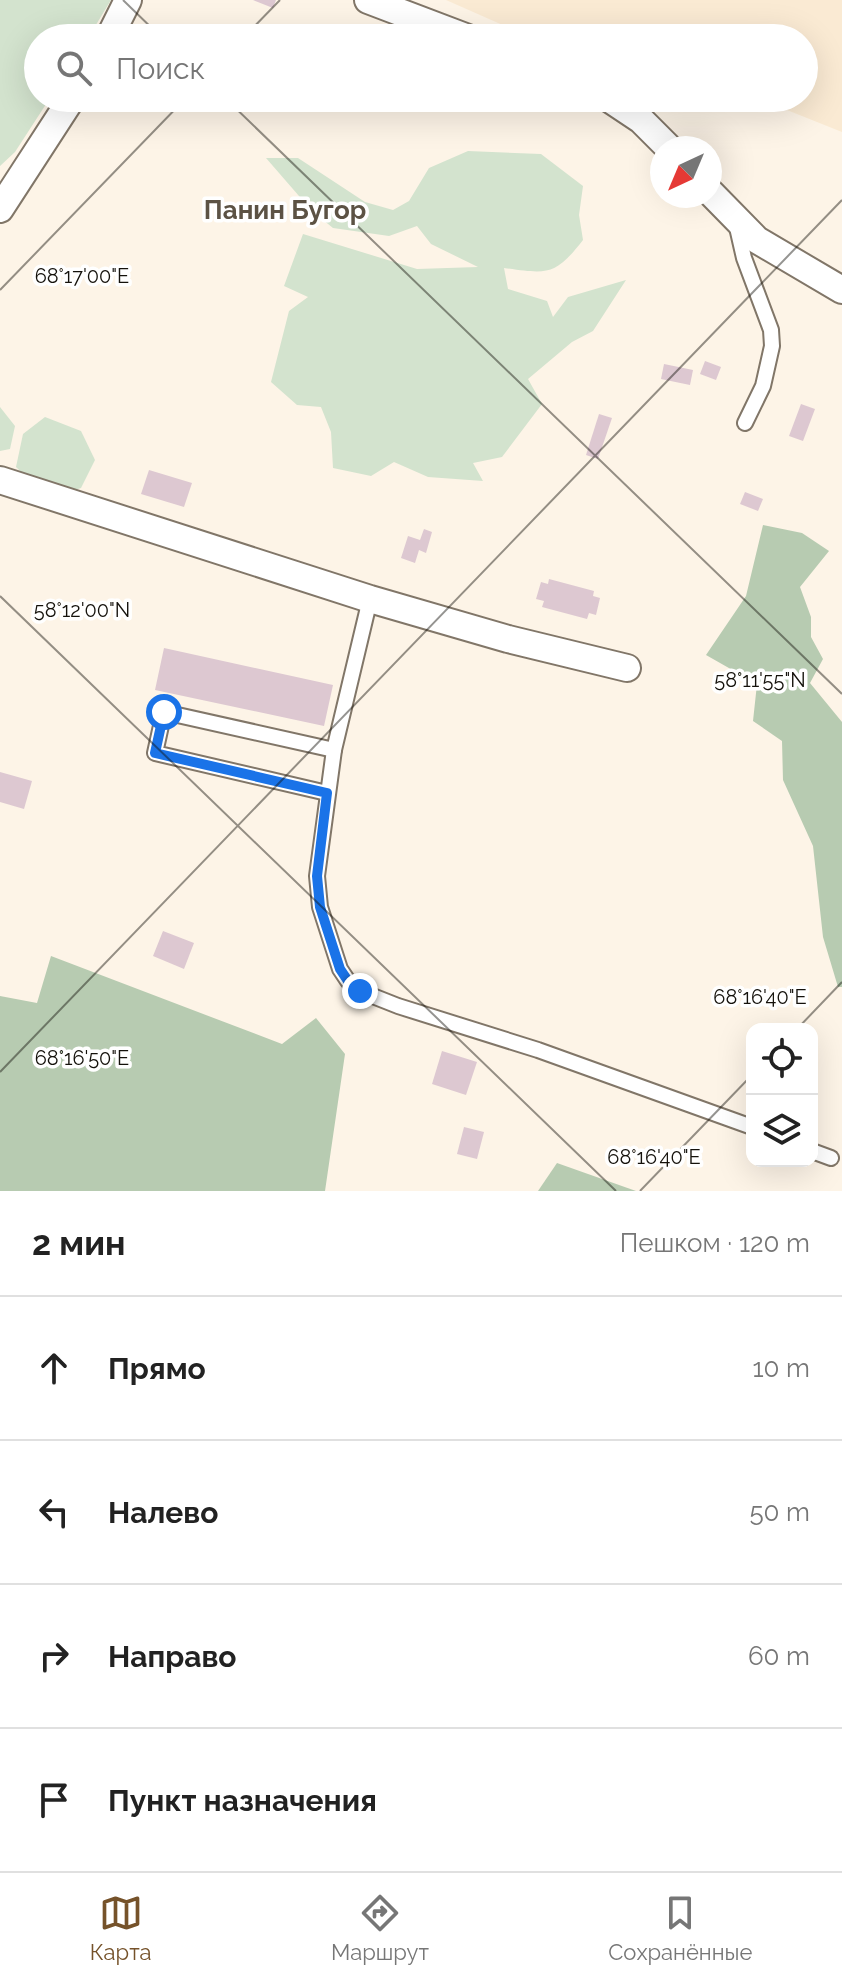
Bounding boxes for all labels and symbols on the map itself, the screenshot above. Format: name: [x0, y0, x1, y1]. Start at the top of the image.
north arrow: [650, 136, 722, 208]
district label: Панин Бугор: [204, 195, 366, 225]
text: 68°17'00"E: [35, 264, 129, 288]
text: 58°12'00"N: [34, 598, 130, 622]
text: 58°11'55"N: [714, 668, 806, 692]
route start: [146, 694, 182, 730]
route end: [342, 973, 378, 1009]
text: 68°16'40"E: [713, 985, 807, 1009]
text: 68°16'50"E: [35, 1046, 129, 1070]
text: 68°16'40"E: [607, 1145, 701, 1169]

